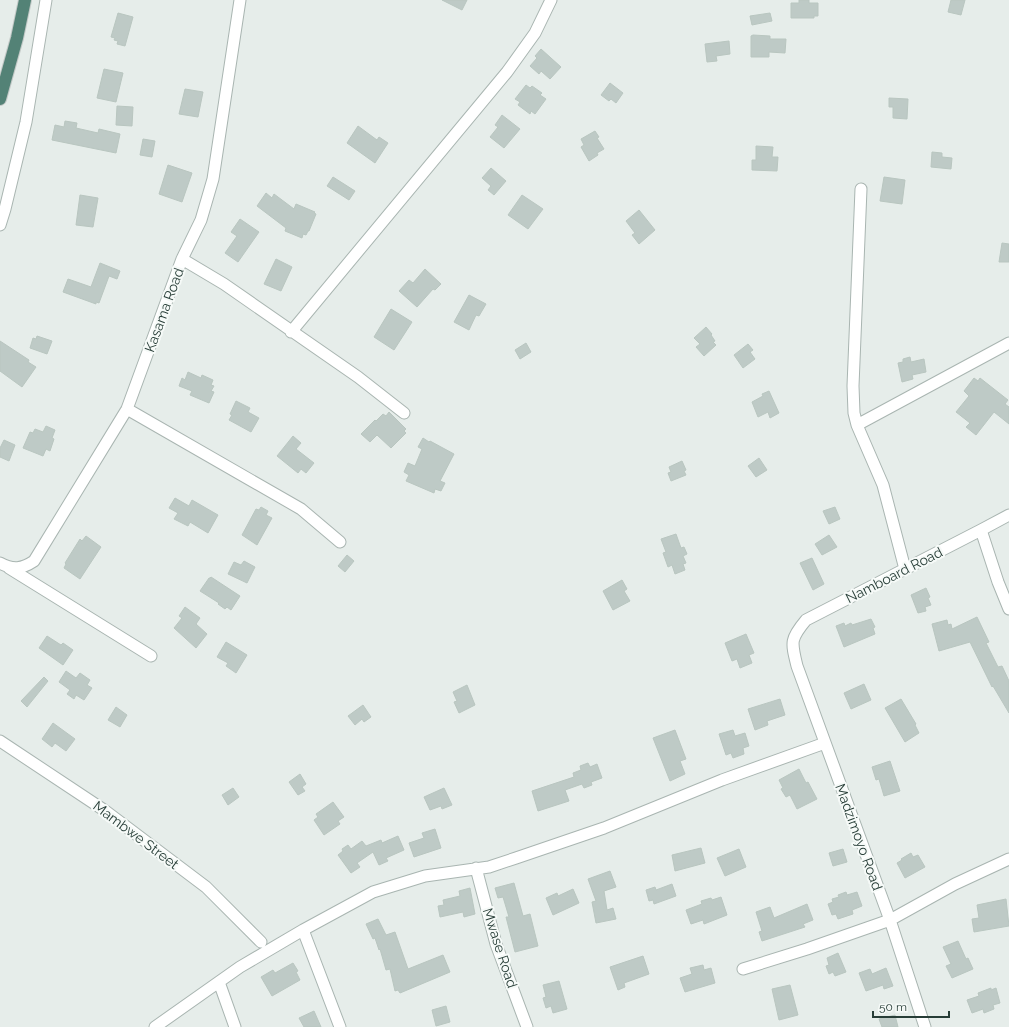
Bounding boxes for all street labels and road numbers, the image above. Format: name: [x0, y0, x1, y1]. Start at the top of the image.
street label: Kasama Road: [141, 266, 187, 354]
street label: Namboard Road: [843, 544, 945, 606]
street label: Madzimoyo Road: [832, 782, 886, 892]
street label: Mambwe Street: [90, 798, 182, 873]
street label: Mwase Road: [480, 906, 520, 990]

